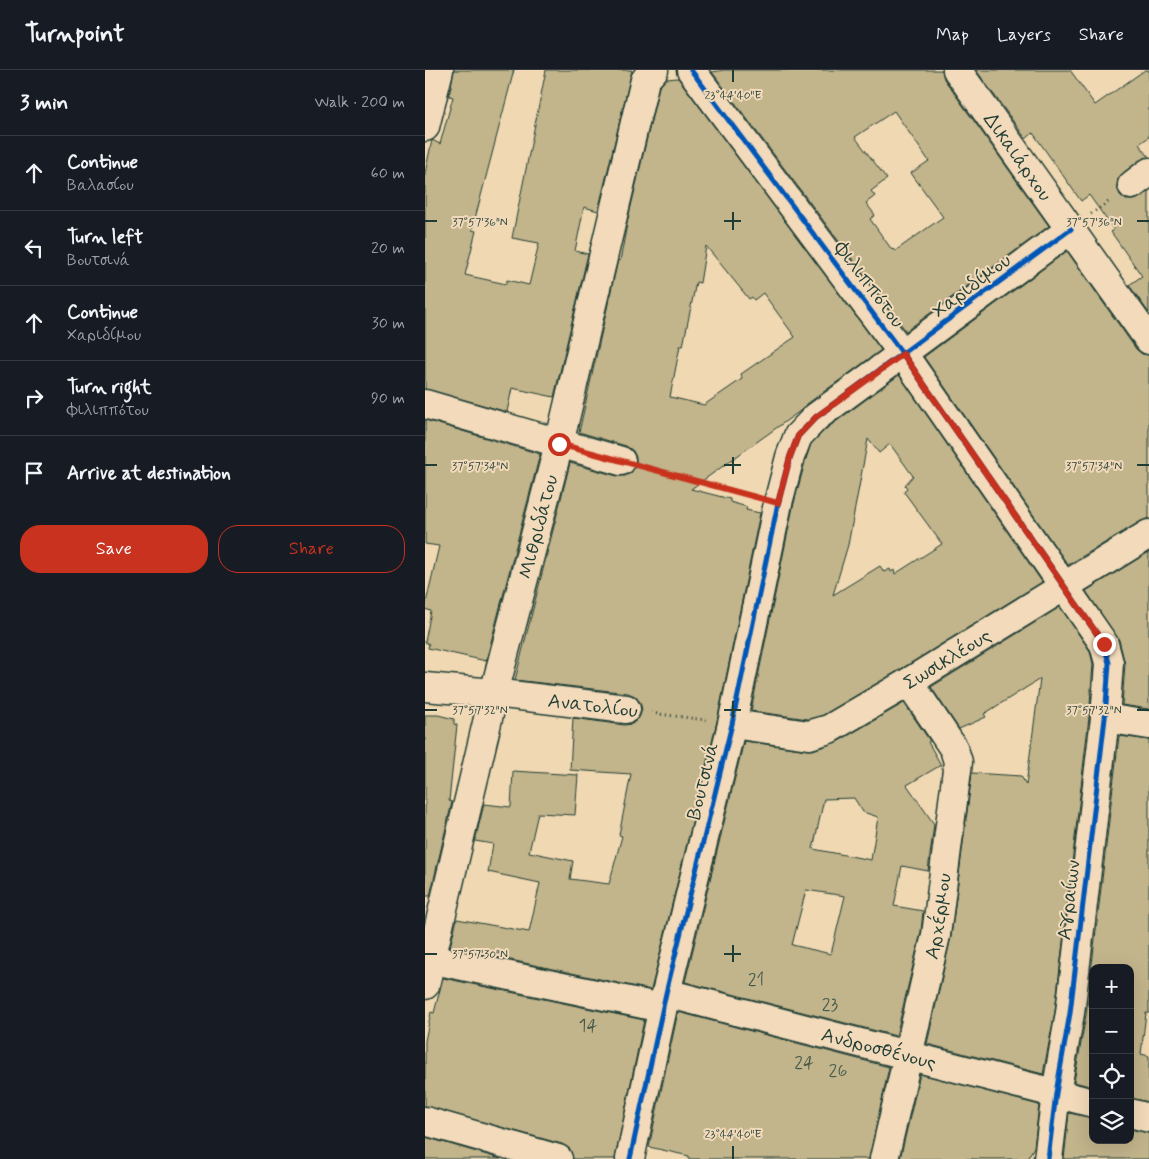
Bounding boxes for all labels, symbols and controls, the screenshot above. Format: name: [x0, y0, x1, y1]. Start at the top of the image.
text: Turnpoint: [25, 19, 125, 50]
text: Map: [936, 23, 969, 47]
text: Layers: [997, 23, 1051, 47]
text: Share: [1079, 23, 1124, 47]
text: 23°44'40"E: [704, 88, 762, 104]
text: 3 min: [20, 89, 68, 117]
text: Walk · 200 m: [314, 92, 405, 113]
street label: Δικαιάρχου: [976, 108, 1058, 207]
text: Continue: [67, 150, 138, 175]
icon: ahead: [20, 159, 48, 187]
text: 60 m: [371, 163, 405, 184]
text: Βαλασίου: [67, 175, 134, 196]
text: 37°57'36"N: [452, 215, 508, 231]
text: 37°57'36"N: [1066, 215, 1122, 231]
text: Turn left: [67, 225, 143, 250]
icon: left: [20, 234, 48, 262]
street label: Φιλιππότου: [827, 235, 910, 334]
text: 20 m: [371, 238, 405, 259]
street label: Χαριδίμου: [927, 248, 1017, 325]
text: Βουτσινά: [67, 250, 130, 271]
text: Continue: [67, 300, 138, 325]
icon: ahead: [20, 309, 48, 337]
text: 30 m: [372, 313, 405, 334]
text: Χαριδίμου: [67, 325, 141, 346]
text: Turn right: [67, 375, 151, 400]
icon: right: [20, 384, 48, 412]
text: 90 m: [371, 388, 405, 409]
text: Φιλιππότου: [67, 400, 149, 421]
route start: [548, 433, 571, 456]
icon: arrive: [20, 459, 48, 487]
text: 37°57'34"N: [452, 459, 508, 475]
text: 37°57'34"N: [1066, 459, 1122, 475]
text: Arrive at destination: [67, 461, 231, 486]
street label: Μιθριδάτου: [512, 472, 565, 582]
button: Save: [20, 525, 208, 573]
button: Share: [218, 525, 405, 573]
street label: Σωσικλέους: [899, 623, 997, 697]
route end: [1093, 633, 1116, 656]
street label: Ανατολίου: [546, 688, 639, 725]
text: 37°57'32"N: [452, 703, 508, 719]
text: 37°57'32"N: [1066, 703, 1122, 719]
street label: Βουτσινά: [681, 740, 726, 823]
street label: Αγραίων: [1051, 858, 1088, 942]
street label: Αρχέρμου: [919, 872, 959, 962]
text: 37°57'30"N: [452, 947, 508, 963]
map controls: [1089, 964, 1134, 1144]
button: +: [1089, 964, 1134, 1009]
house number: 21: [748, 968, 764, 992]
house number: 23: [822, 993, 839, 1017]
button: −: [1089, 1009, 1134, 1054]
house number: 14: [579, 1014, 598, 1038]
street label: Ανδροσθένους: [818, 1022, 939, 1077]
house number: 24: [794, 1051, 814, 1075]
button: locate: [1089, 1054, 1134, 1099]
house number: 26: [829, 1059, 847, 1083]
button: layers: [1089, 1099, 1134, 1144]
text: 23°44'40"E: [704, 1127, 762, 1143]

